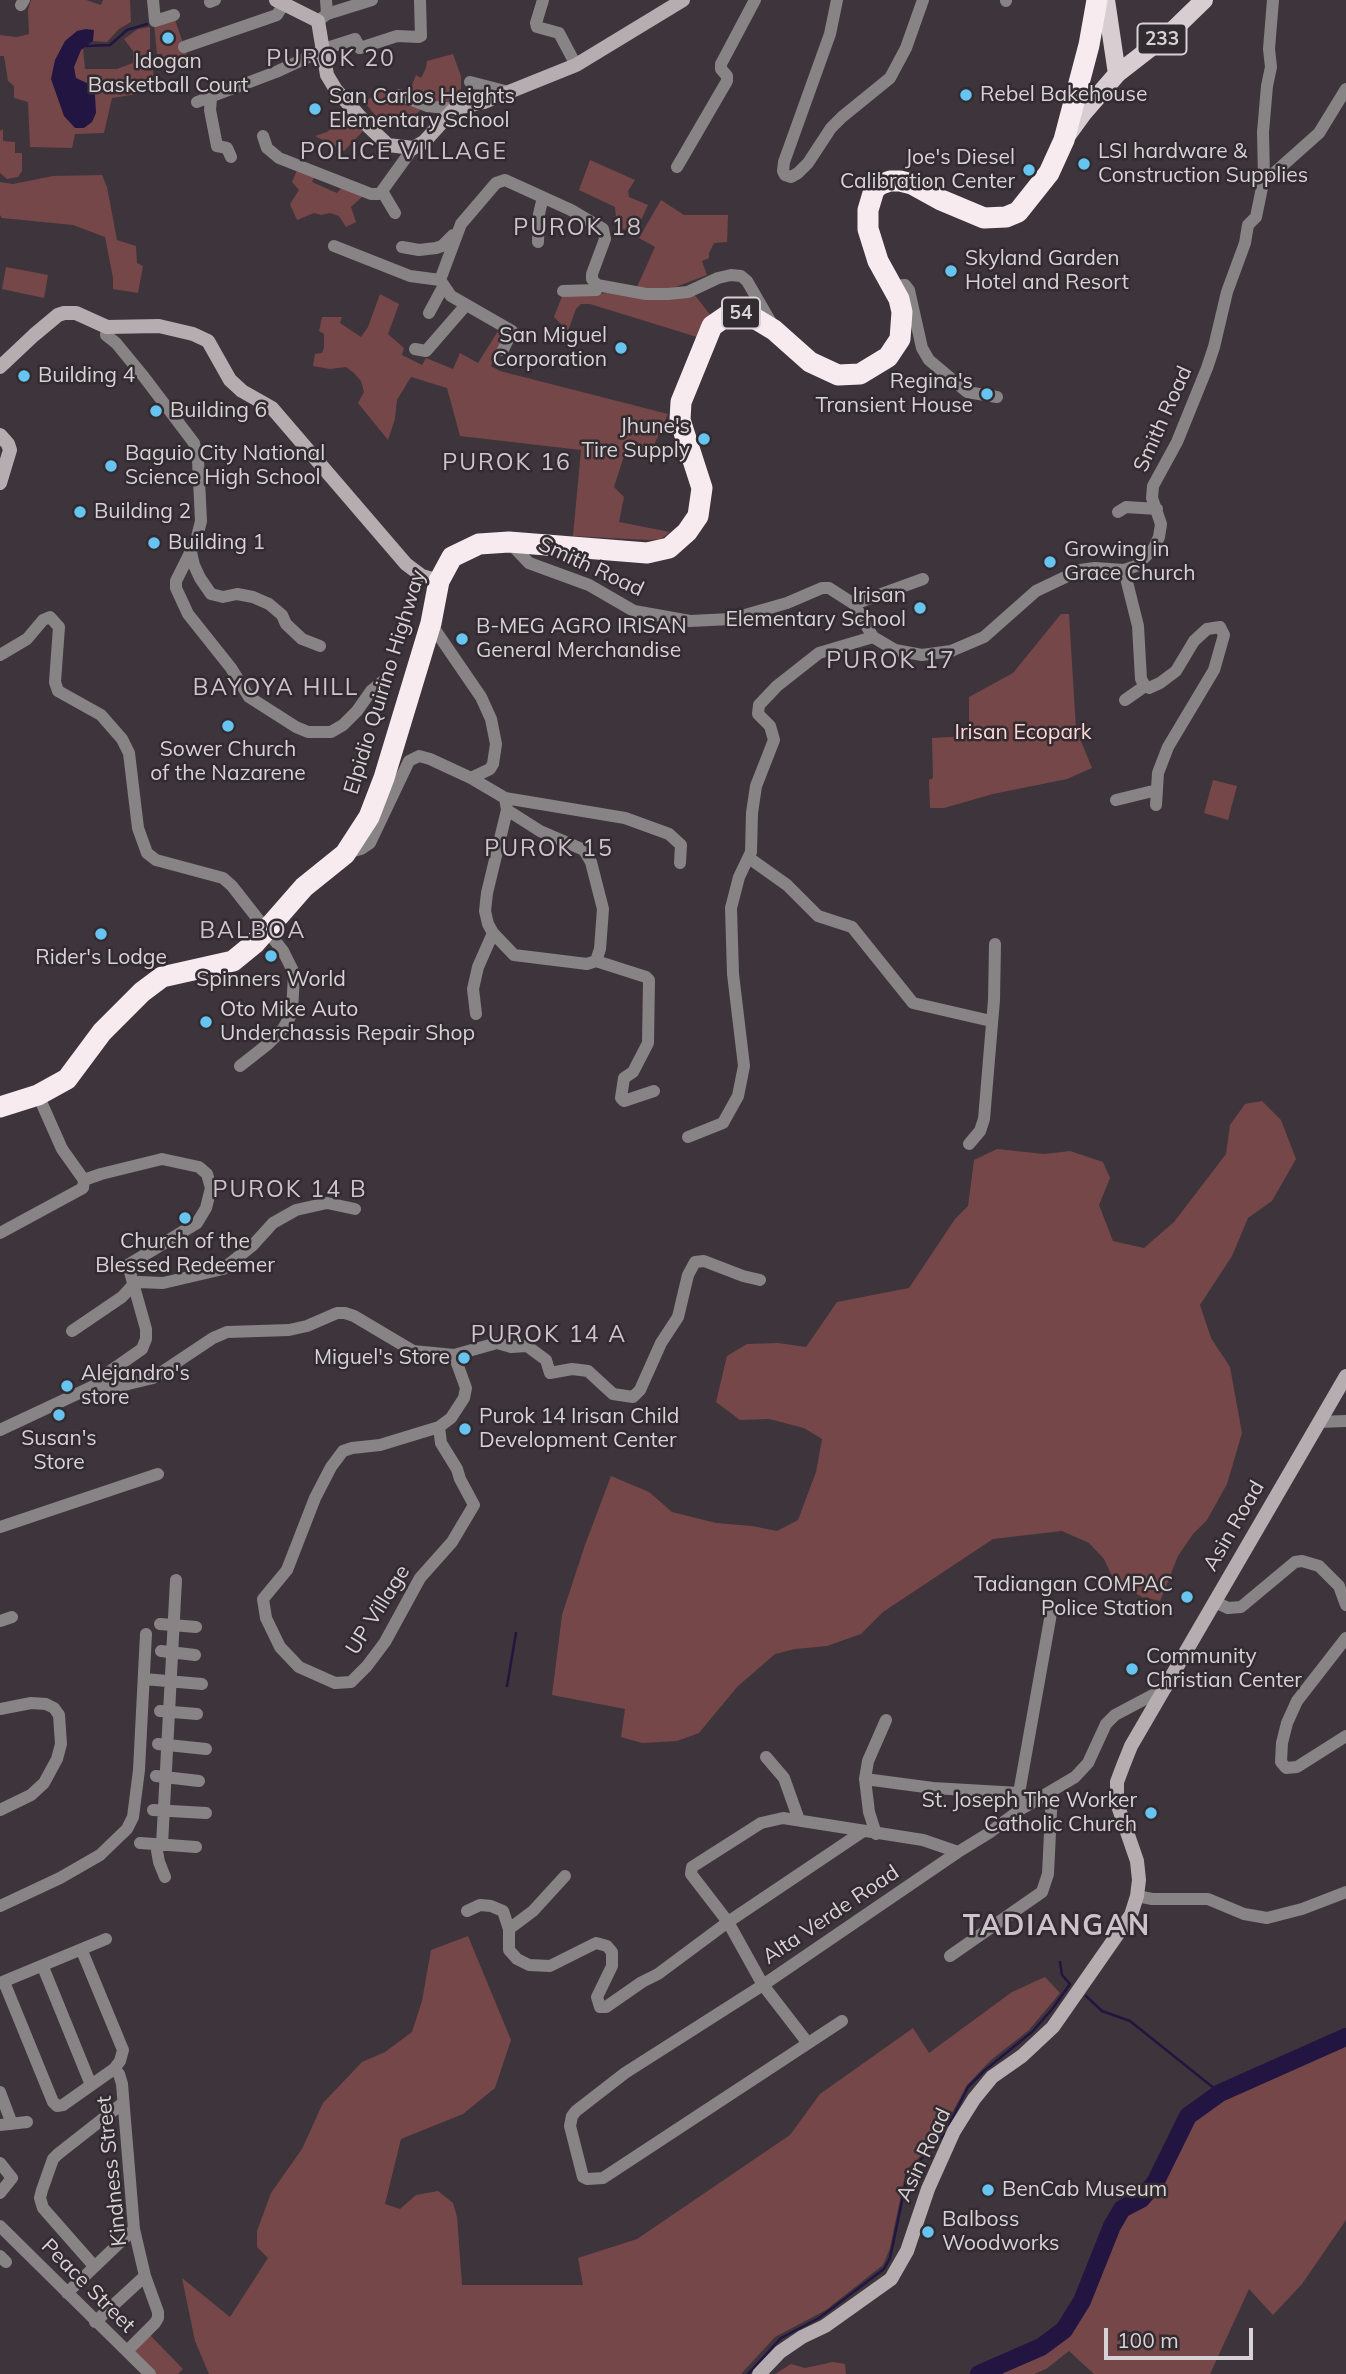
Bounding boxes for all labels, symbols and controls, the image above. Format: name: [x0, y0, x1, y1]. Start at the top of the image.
road number: 233: [1138, 23, 1186, 54]
marker: Idogan Basketball Court: [160, 30, 176, 46]
district label: PUROK 20: [267, 45, 395, 73]
place label: Idogan Basketball Court: [88, 49, 248, 99]
place label: Rebel Bakehouse: [980, 82, 1147, 108]
place label: San Carlos Heights Elementary School: [329, 84, 515, 134]
marker: Rebel Bakehouse: [958, 87, 974, 103]
marker: San Carlos Heights Elementary School: [307, 101, 323, 117]
district label: POLICE VILLAGE: [302, 138, 506, 166]
place label: LSI hardware & Construction Supplies: [1098, 139, 1308, 189]
place label: Joe's Diesel Calibration Center: [840, 145, 1015, 195]
marker: LSI hardware & Construction Supplies: [1076, 156, 1092, 172]
marker: Joe's Diesel Calibration Center: [1021, 162, 1037, 178]
district label: PUROK 18: [514, 214, 642, 242]
place label: Skyland Garden Hotel and Resort: [965, 246, 1129, 296]
marker: Skyland Garden Hotel and Resort: [943, 263, 959, 279]
road number: 54: [722, 298, 760, 328]
place label: San Miguel Corporation: [492, 323, 607, 373]
marker: San Miguel Corporation: [613, 340, 629, 356]
street label: Smith Road: [1128, 362, 1198, 476]
place label: Building 4: [38, 363, 135, 389]
marker: Building 4: [16, 368, 32, 384]
place label: Regina's Transient House: [815, 369, 973, 419]
marker: Regina's Transient House: [979, 386, 995, 402]
place label: Building 6: [170, 398, 267, 424]
marker: Building 6: [148, 403, 164, 419]
place label: Jhune's Tire Supply: [581, 414, 690, 464]
marker: Jhune's Tire Supply: [696, 431, 712, 447]
place label: Baguio City National Science High School: [125, 441, 325, 491]
district label: PUROK 16: [443, 449, 571, 477]
marker: Baguio City National Science High School: [103, 458, 119, 474]
place label: Building 2: [94, 499, 191, 525]
marker: Building 2: [72, 504, 88, 520]
place label: Building 1: [168, 530, 265, 556]
street label: Smith Road: [534, 532, 648, 602]
marker: Building 1: [146, 535, 162, 551]
place label: Growing in Grace Church: [1064, 537, 1196, 587]
marker: Growing in Grace Church: [1042, 554, 1058, 570]
street label: Elpidio Quirino Highway: [339, 567, 431, 797]
place label: Irisan Elementary School: [725, 583, 906, 633]
marker: Irisan Elementary School: [912, 600, 928, 616]
place label: B-MEG AGRO IRISAN General Merchandise: [476, 614, 687, 664]
marker: B-MEG AGRO IRISAN General Merchandise: [454, 631, 470, 647]
district label: PUROK 17: [827, 647, 955, 675]
district label: BAYOYA HILL: [194, 674, 358, 702]
marker: Sower Church of the Nazarene: [220, 718, 236, 734]
park label: Irisan Ecopark: [955, 720, 1091, 746]
place label: Sower Church of the Nazarene: [150, 737, 306, 787]
district label: PUROK 15: [485, 835, 613, 863]
district label: BALBOA: [200, 917, 306, 945]
marker: Rider's Lodge: [93, 926, 109, 942]
place label: Rider's Lodge: [35, 945, 167, 971]
marker: Spinners World: [263, 948, 279, 964]
place label: Spinners World: [196, 967, 346, 993]
place label: Oto Mike Auto Underchassis Repair Shop: [220, 997, 475, 1047]
marker: Oto Mike Auto Underchassis Repair Shop: [198, 1014, 214, 1030]
district label: PUROK 14 B: [214, 1176, 366, 1204]
marker: Church of the Blessed Redeemer: [177, 1210, 193, 1226]
place label: Church of the Blessed Redeemer: [95, 1229, 275, 1279]
district label: PUROK 14 A: [472, 1321, 626, 1349]
place label: Miguel's Store: [314, 1345, 450, 1371]
marker: Miguel's Store: [456, 1350, 472, 1366]
place label: Alejandro's store: [81, 1361, 190, 1411]
marker: Alejandro's store: [59, 1378, 75, 1394]
place label: Purok 14 Irisan Child Development Center: [479, 1404, 679, 1454]
marker: Susan's Store: [51, 1407, 67, 1423]
marker: Purok 14 Irisan Child Development Center: [457, 1421, 473, 1437]
place label: Susan's Store: [21, 1426, 97, 1476]
street label: Asin Road: [1198, 1476, 1270, 1576]
street label: UP Village: [341, 1561, 415, 1659]
place label: Tadiangan COMPAC Police Station: [974, 1572, 1173, 1622]
marker: Tadiangan COMPAC Police Station: [1179, 1589, 1195, 1605]
place label: Community Christian Center: [1146, 1644, 1302, 1694]
marker: Community Christian Center: [1124, 1661, 1140, 1677]
place label: St. Joseph The Worker Catholic Church: [922, 1788, 1137, 1838]
marker: St. Joseph The Worker Catholic Church: [1143, 1805, 1159, 1821]
street label: Alta Verde Road: [758, 1860, 904, 1970]
district label: TADIANGAN: [964, 1910, 1150, 1944]
street label: Kindness Street: [92, 2094, 132, 2248]
street label: Asin Road: [891, 2104, 957, 2206]
place label: BenCab Museum: [1002, 2177, 1167, 2203]
marker: BenCab Museum: [980, 2182, 996, 2198]
place label: Balboss Woodworks: [942, 2207, 1059, 2257]
marker: Balboss Woodworks: [920, 2224, 936, 2240]
street label: Peace Street: [36, 2234, 140, 2338]
scale bar: [1108, 2314, 1257, 2358]
text: 100 m: [1117, 2327, 1179, 2353]

